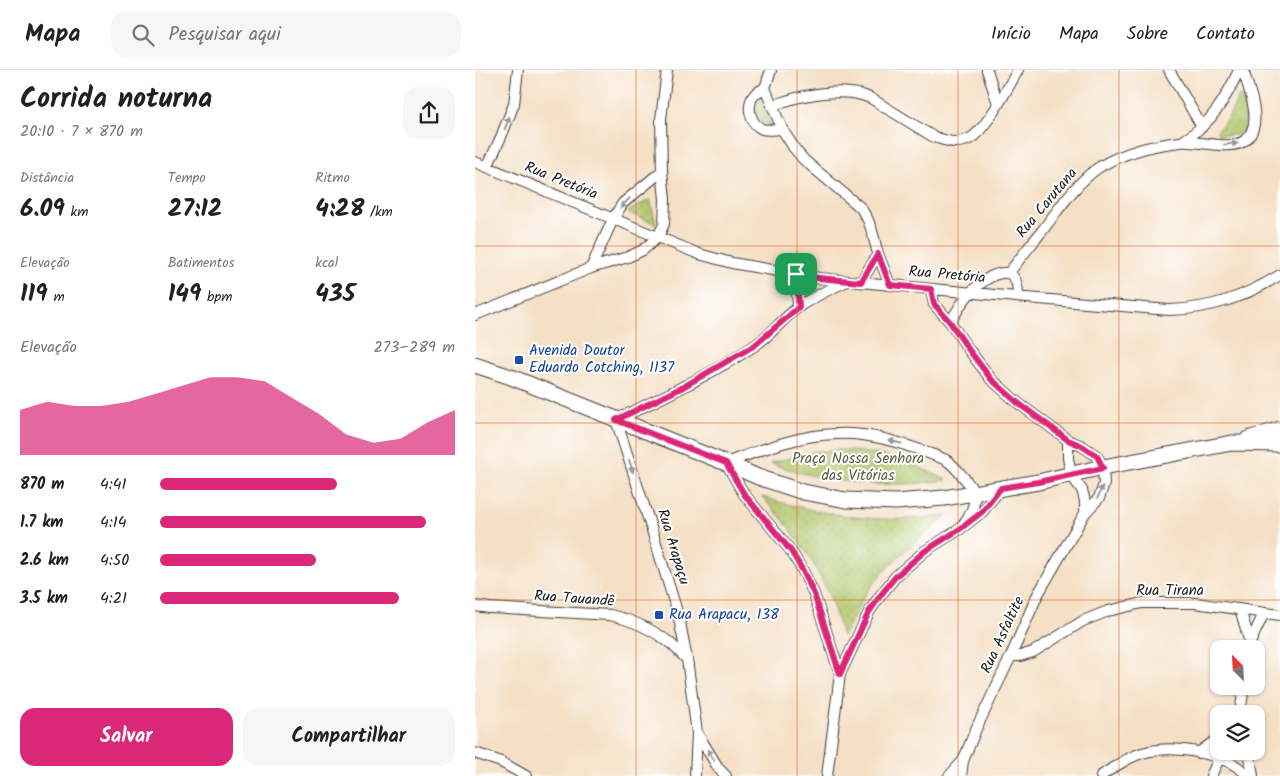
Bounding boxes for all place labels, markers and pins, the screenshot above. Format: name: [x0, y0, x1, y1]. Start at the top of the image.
pin: [775, 253, 817, 295]
place label: Avenida Doutor Eduardo Cotching, 1137: [529, 339, 675, 380]
marker: Avenida Doutor Eduardo Cotching, 1137: [513, 354, 525, 366]
place label: Rua Arapacu, 138: [669, 603, 780, 627]
marker: Rua Arapacu, 138: [653, 609, 665, 621]

